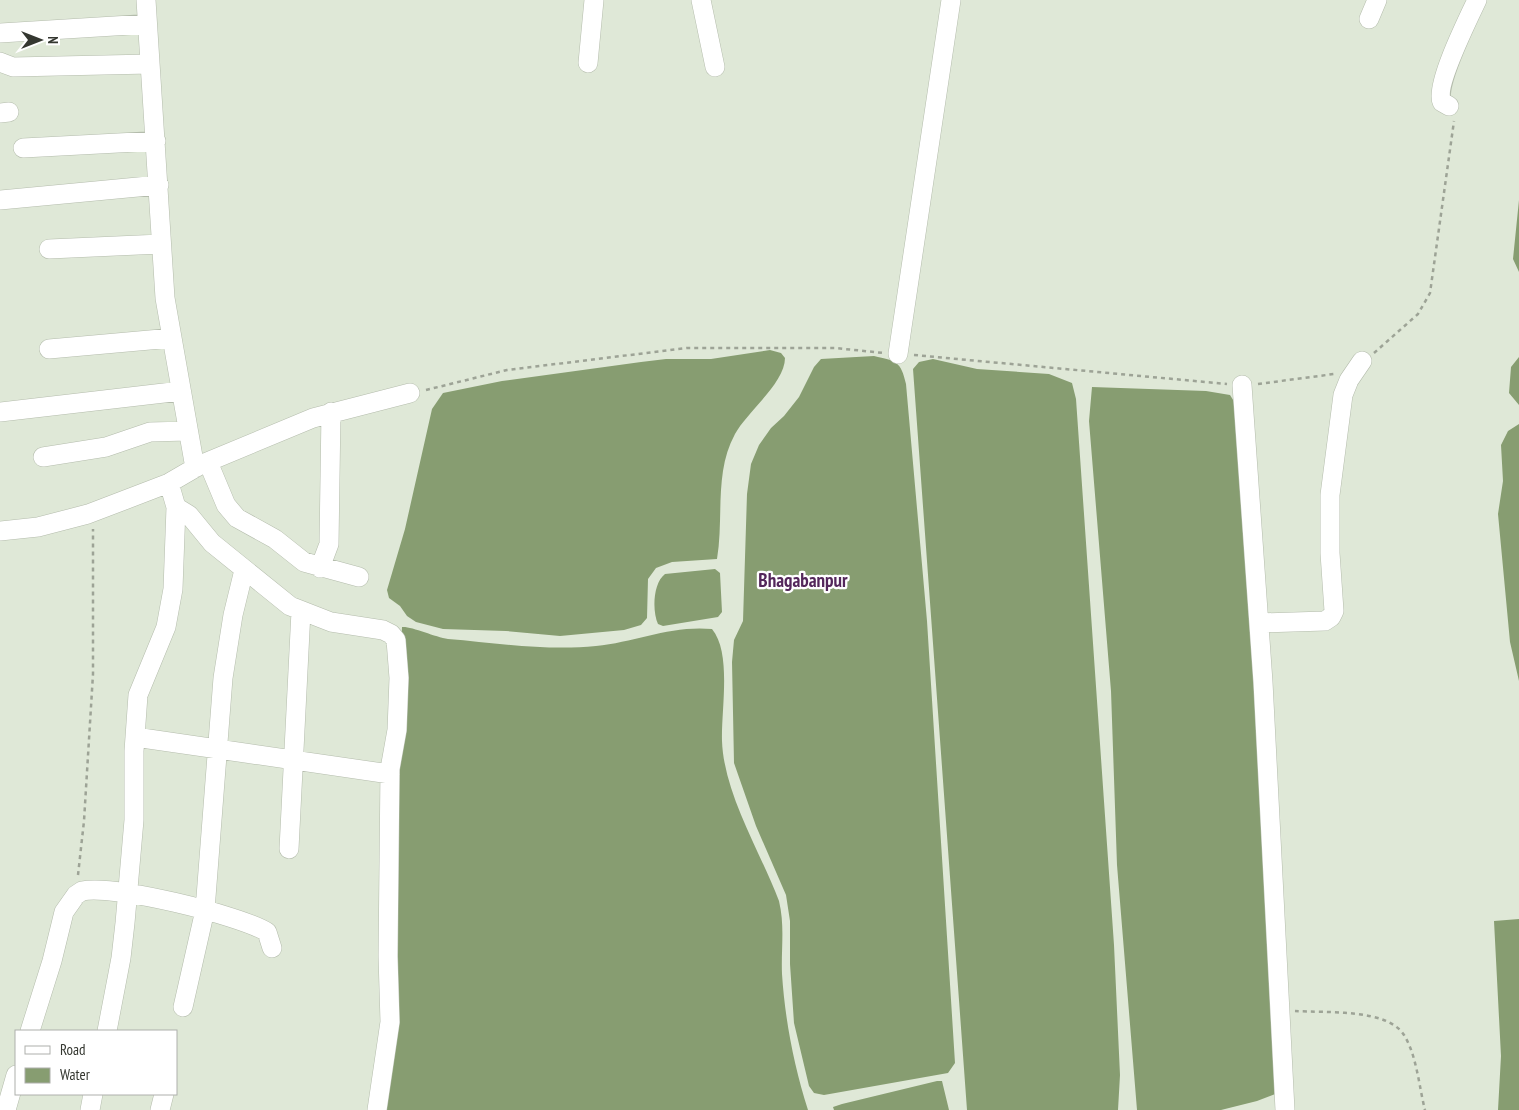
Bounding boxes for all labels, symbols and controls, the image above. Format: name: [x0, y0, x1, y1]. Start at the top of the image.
north arrow: [15, 15, 65, 65]
text: N: [44, 36, 62, 44]
district label: Bhagabanpur: [758, 568, 848, 592]
legend: [15, 1030, 178, 1095]
text: Road: [60, 1040, 86, 1059]
text: Water: [60, 1065, 91, 1084]

